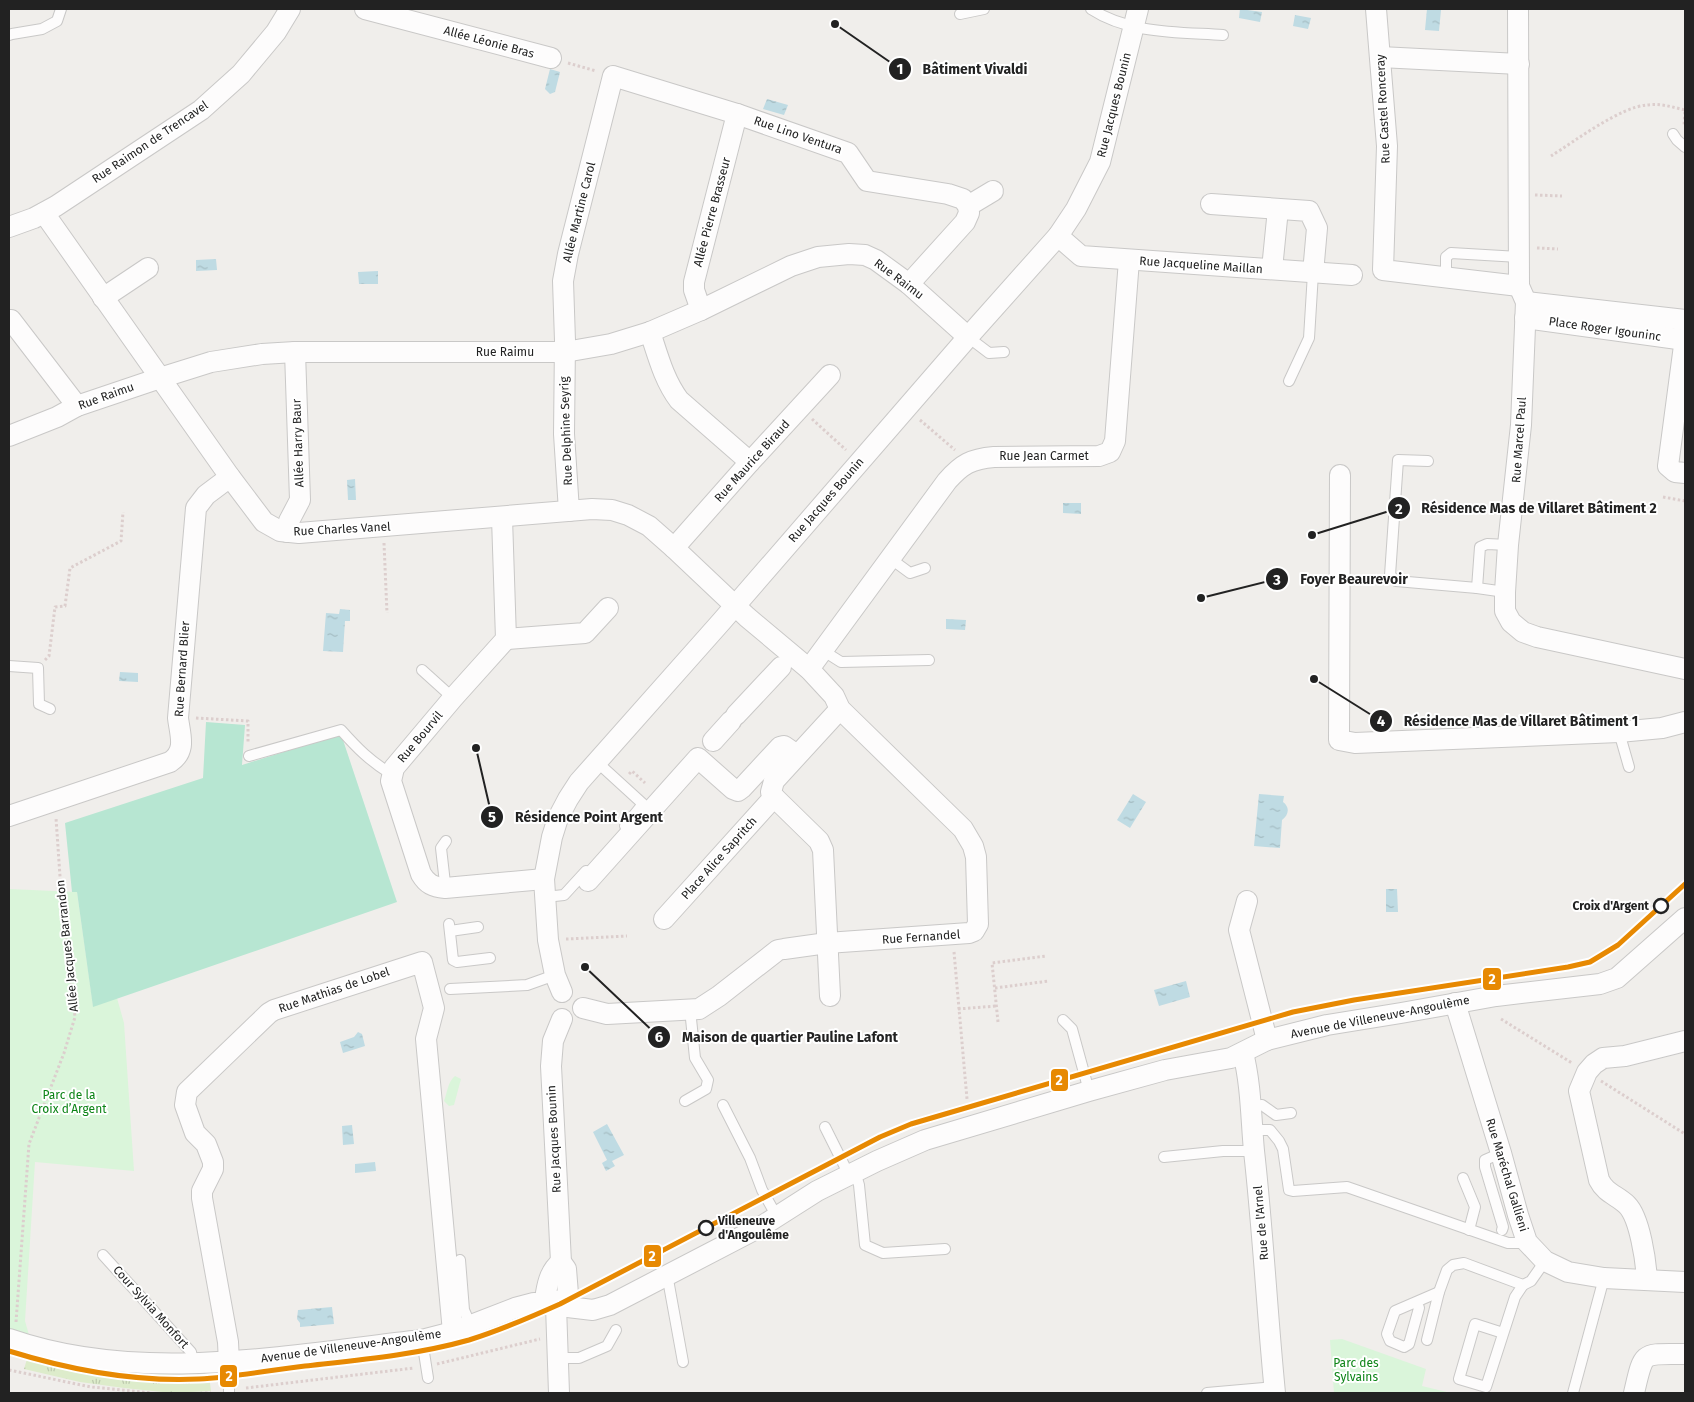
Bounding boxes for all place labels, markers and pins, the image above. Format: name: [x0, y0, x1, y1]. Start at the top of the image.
callout: Bâtiment Vivaldi: [887, 54, 1037, 83]
callout: Résidence Mas de Villaret Bâtiment 2: [1387, 494, 1667, 523]
callout: Foyer Beaurevoir: [1265, 565, 1417, 594]
callout: Résidence Mas de Villaret Bâtiment 1: [1369, 706, 1648, 735]
callout: Résidence Point Argent: [480, 802, 673, 831]
marker: Croix d'Argent: [1653, 898, 1669, 914]
place label: Croix d'Argent: [1572, 899, 1649, 913]
callout: Maison de quartier Pauline Lafont: [647, 1023, 908, 1052]
place label: Villeneuve d'Angoulême: [717, 1214, 789, 1242]
marker: Villeneuve d'Angoulême: [698, 1220, 714, 1236]

